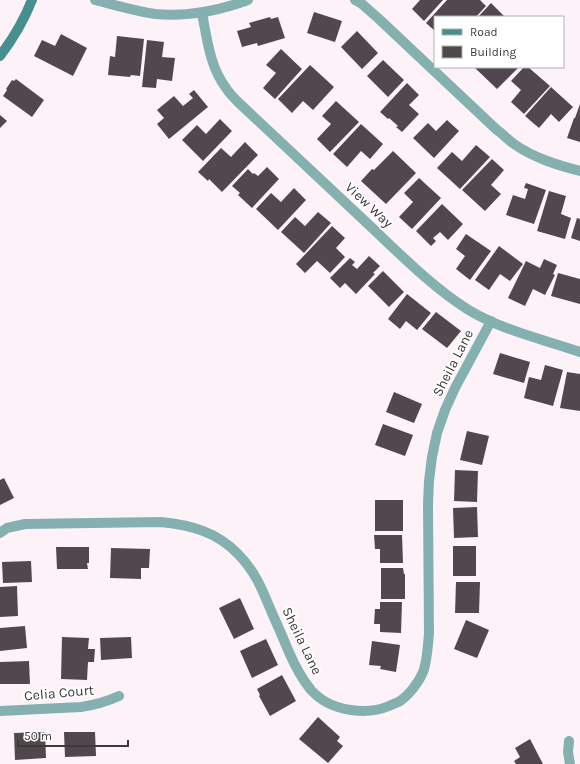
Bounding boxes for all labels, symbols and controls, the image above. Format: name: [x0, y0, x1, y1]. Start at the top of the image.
legend: [434, 16, 564, 68]
text: Road: [470, 25, 498, 39]
text: Building: [470, 45, 517, 59]
street label: View Way: [342, 179, 397, 232]
street label: Sheila Lane: [429, 327, 477, 399]
street label: Sheila Lane: [278, 604, 326, 678]
street label: Celia Court: [23, 681, 95, 705]
scale bar: [18, 722, 128, 748]
text: 50 m: [24, 729, 52, 743]

